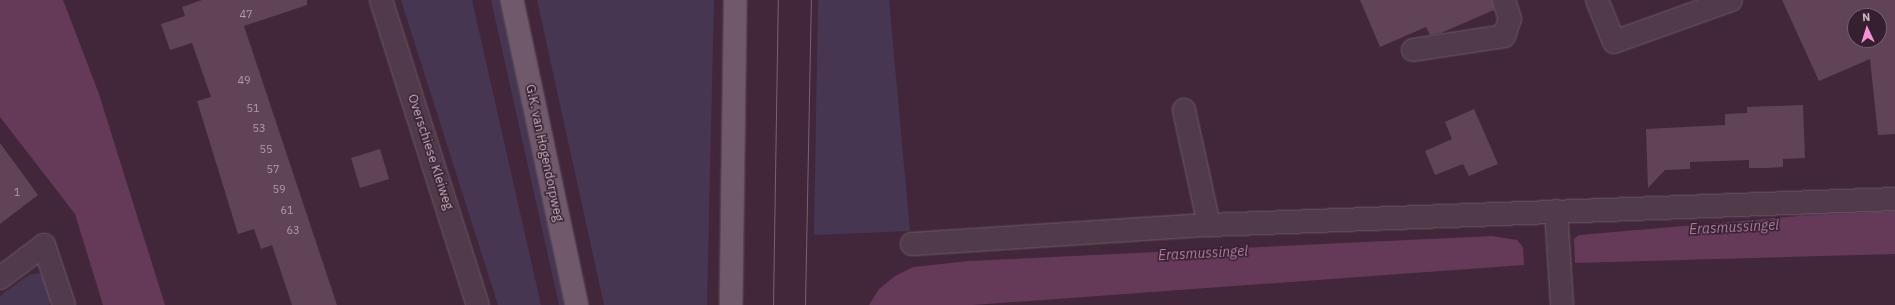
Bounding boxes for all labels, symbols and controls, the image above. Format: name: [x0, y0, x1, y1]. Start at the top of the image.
house number: 47: [239, 7, 253, 21]
north arrow: [1847, 8, 1887, 48]
text: N: [1862, 10, 1871, 24]
house number: 49: [237, 73, 251, 87]
street label: G.K. van Hogendorpweg: [522, 83, 566, 223]
street label: Overschiese Kleiweg: [404, 92, 456, 212]
house number: 51: [246, 101, 260, 115]
house number: 53: [252, 121, 266, 135]
house number: 55: [259, 142, 273, 156]
house number: 57: [266, 162, 280, 176]
house number: 59: [272, 182, 286, 196]
house number: 1: [14, 185, 20, 199]
house number: 61: [280, 203, 294, 217]
water label: Erasmussingel: [1689, 216, 1779, 238]
house number: 63: [286, 223, 300, 237]
water label: Erasmussingel: [1158, 242, 1248, 264]

